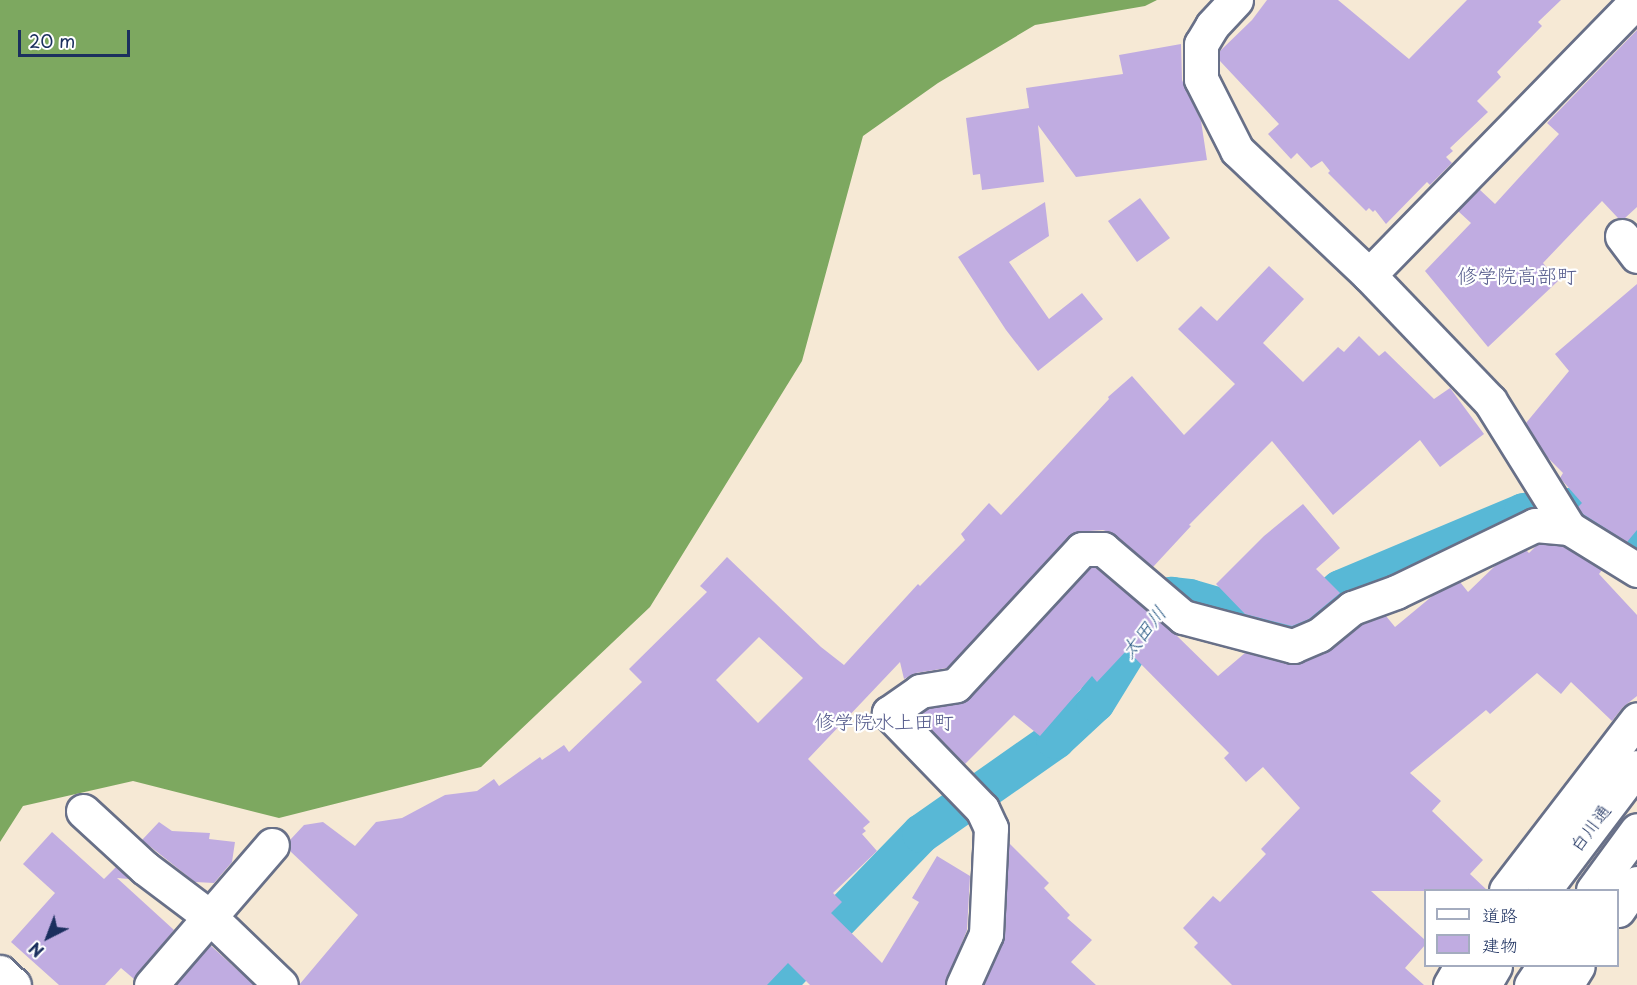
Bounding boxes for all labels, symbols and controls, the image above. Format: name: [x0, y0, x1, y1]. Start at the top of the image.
scale bar: [21, 18, 134, 56]
text: 20 m: [29, 27, 75, 54]
district label: 修学院高部町: [1457, 263, 1577, 287]
water label: 太田川: [1115, 601, 1171, 663]
district label: 修学院水上田町: [814, 709, 954, 733]
street label: 白川通: [1565, 800, 1615, 856]
legend: [1424, 889, 1619, 967]
text: 道路: [1482, 901, 1518, 928]
north arrow: [18, 907, 78, 967]
text: 建物: [1482, 931, 1518, 958]
text: N: [23, 937, 49, 964]

